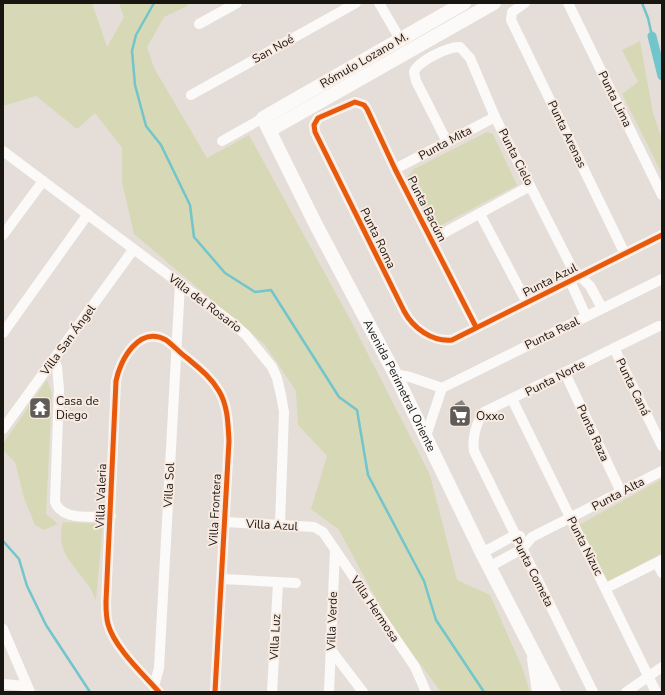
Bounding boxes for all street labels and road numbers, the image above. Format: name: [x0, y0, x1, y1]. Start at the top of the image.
street label: Rómulo Lozano M.: [317, 28, 411, 92]
street label: San Noé: [249, 31, 297, 67]
street label: Punta Lima: [595, 68, 635, 130]
street label: Punta Arenas: [544, 98, 590, 171]
street label: Punta Mita: [415, 122, 475, 164]
street label: Punta Cielo: [495, 126, 537, 189]
street label: Punta Bacúm: [404, 173, 450, 245]
street label: Punta Roma: [356, 205, 400, 271]
street label: Punta Azul: [520, 259, 580, 301]
street label: Villa del Rosario: [164, 270, 245, 336]
street label: Villa San Ángel: [36, 301, 99, 379]
street label: Punta Real: [522, 313, 582, 353]
street label: Avenida Perimetral Oriente: [360, 317, 440, 454]
street label: Punta Norte: [522, 356, 588, 400]
street label: Punta Caná: [612, 356, 654, 418]
street label: Punta Raza: [573, 402, 613, 464]
street label: Villa Sol: [160, 462, 178, 509]
street label: Villa Valeria: [92, 463, 110, 530]
street label: Villa Frontera: [205, 473, 225, 548]
street label: Punta Alta: [589, 473, 647, 515]
street label: Punta Nizuc: [563, 514, 607, 579]
street label: Villa Azul: [245, 516, 299, 534]
street label: Punta Cometa: [509, 534, 557, 610]
street label: Villa Hermosa: [346, 572, 403, 645]
street label: Villa Verde: [323, 591, 341, 652]
street label: Villa Luz: [266, 613, 284, 662]

